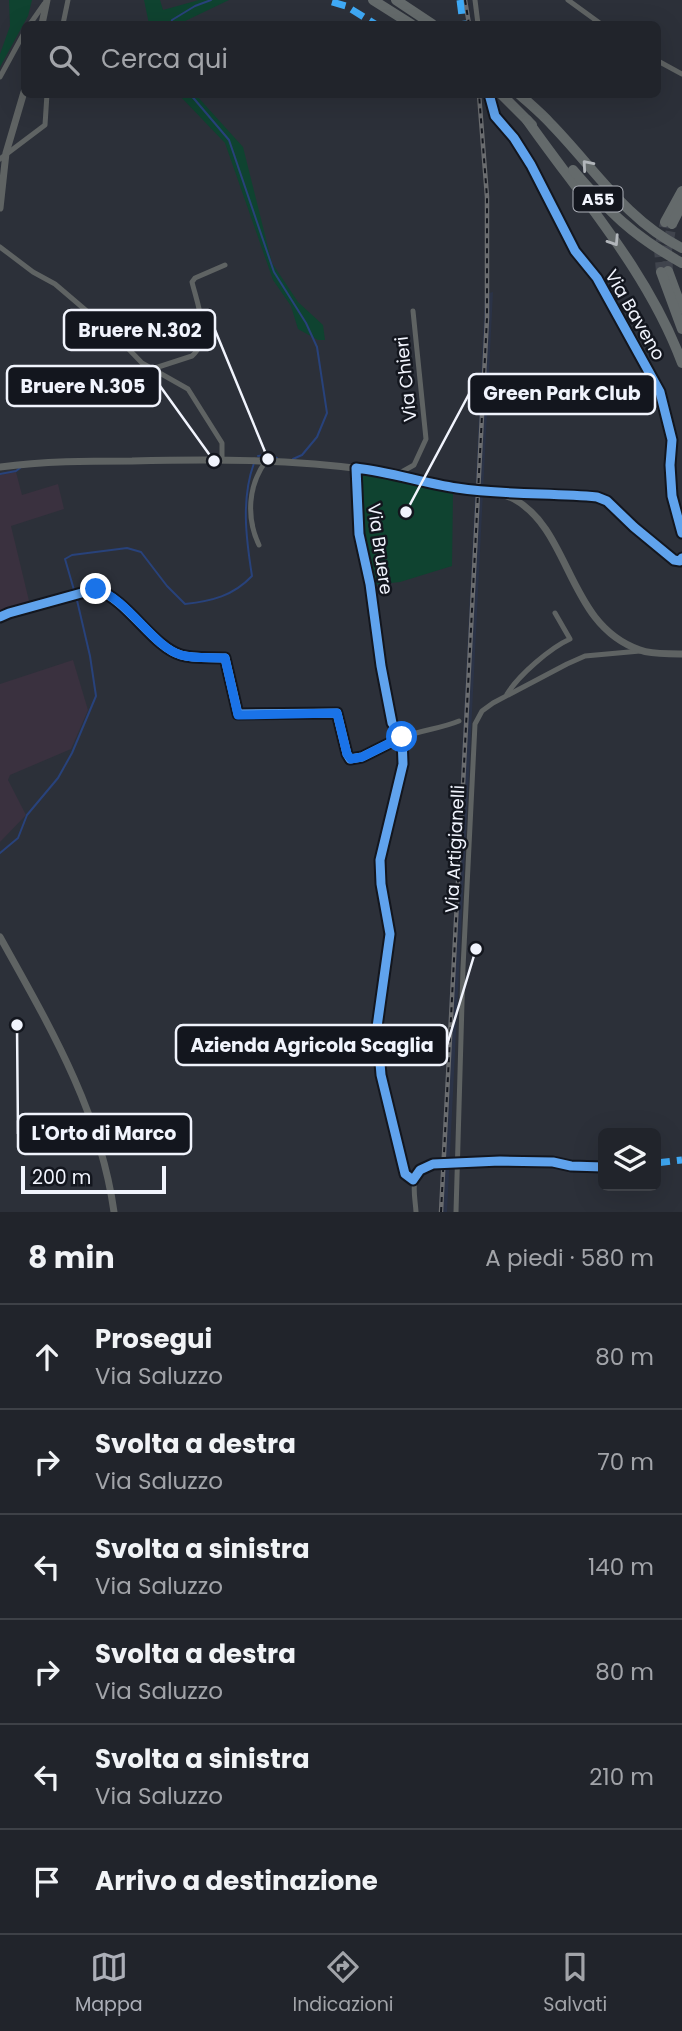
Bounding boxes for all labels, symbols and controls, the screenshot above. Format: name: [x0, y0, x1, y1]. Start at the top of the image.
search box: [21, 21, 661, 98]
icon: search: [45, 41, 83, 79]
text: Cerca qui: [101, 41, 228, 77]
one-way arrow: [583, 160, 595, 173]
road number: A55: [574, 186, 622, 211]
one-way arrow: [606, 233, 619, 246]
street label: Via Baveno: [599, 265, 672, 365]
callout: Bruere N.302: [64, 310, 215, 350]
text: Bruere N.302: [78, 317, 202, 344]
street label: Via Chieri: [389, 335, 422, 423]
callout: Bruere N.305: [7, 366, 160, 406]
text: Bruere N.305: [21, 373, 145, 400]
callout: Green Park Club: [469, 374, 655, 414]
text: Green Park Club: [483, 380, 641, 407]
street label: Via Bruere: [362, 502, 399, 596]
route end: [80, 573, 111, 604]
route start: [386, 721, 417, 752]
street label: Via Artigianelli: [439, 784, 470, 914]
callout: Azienda Agricola Scaglia: [176, 1025, 447, 1065]
text: Azienda Agricola Scaglia: [190, 1032, 434, 1059]
callout: L'Orto di Marco: [18, 1114, 191, 1154]
text: L'Orto di Marco: [32, 1120, 176, 1147]
map controls: [598, 1128, 661, 1191]
button: layers: [598, 1128, 661, 1191]
scale bar: [21, 1163, 166, 1195]
text: 200 m: [32, 1164, 91, 1191]
text: 8 min: [28, 1236, 115, 1279]
text: A piedi · 580 m: [485, 1242, 654, 1274]
text: Prosegui: [95, 1321, 212, 1357]
icon: ahead: [28, 1338, 66, 1376]
text: 80 m: [595, 1341, 654, 1373]
text: Via Saluzzo: [95, 1360, 223, 1392]
text: Svolta a destra: [95, 1426, 296, 1462]
icon: right: [28, 1443, 66, 1481]
text: 70 m: [597, 1446, 654, 1478]
text: Via Saluzzo: [95, 1465, 223, 1497]
text: Svolta a sinistra: [95, 1531, 310, 1567]
icon: left: [28, 1548, 66, 1586]
text: 140 m: [588, 1551, 654, 1583]
text: Via Saluzzo: [95, 1570, 223, 1602]
text: Svolta a destra: [95, 1636, 296, 1672]
icon: right: [28, 1653, 66, 1691]
text: 80 m: [595, 1656, 654, 1688]
text: Via Saluzzo: [95, 1675, 223, 1707]
text: Svolta a sinistra: [95, 1741, 310, 1777]
icon: left: [28, 1758, 66, 1796]
text: 210 m: [589, 1761, 654, 1793]
text: Via Saluzzo: [95, 1780, 223, 1812]
icon: arrive: [28, 1863, 66, 1901]
text: Arrivo a destinazione: [95, 1863, 378, 1899]
tab: Mappa: [75, 1948, 143, 2019]
tab: Indicazioni: [292, 1948, 394, 2019]
tab: Salvati: [543, 1948, 607, 2019]

